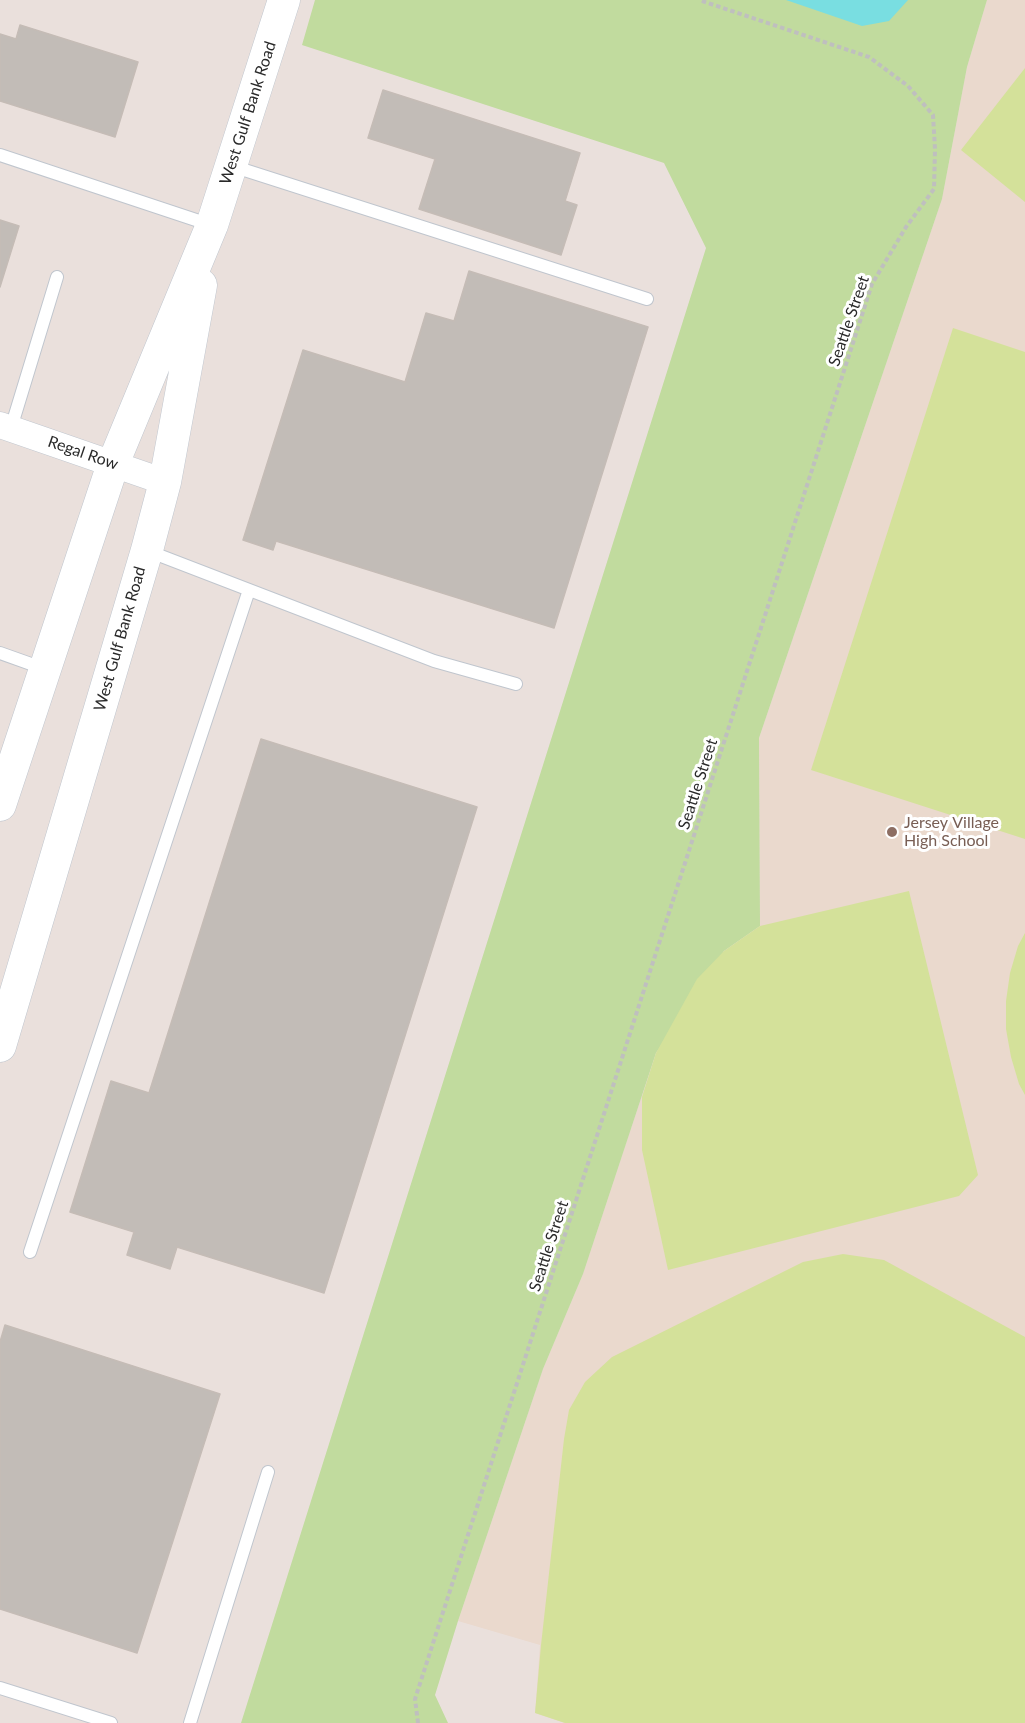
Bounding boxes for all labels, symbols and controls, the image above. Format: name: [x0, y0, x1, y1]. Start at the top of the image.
street label: West Gulf Bank Road: [216, 39, 280, 187]
street label: Seattle Street: [825, 273, 873, 369]
street label: Regal Row: [45, 432, 121, 474]
street label: West Gulf Bank Road: [90, 564, 150, 714]
street label: Seattle Street: [674, 736, 722, 832]
place label: Jersey Village High School: [904, 813, 999, 851]
marker: Jersey Village High School: [885, 825, 899, 839]
street label: Seattle Street: [525, 1198, 573, 1294]

